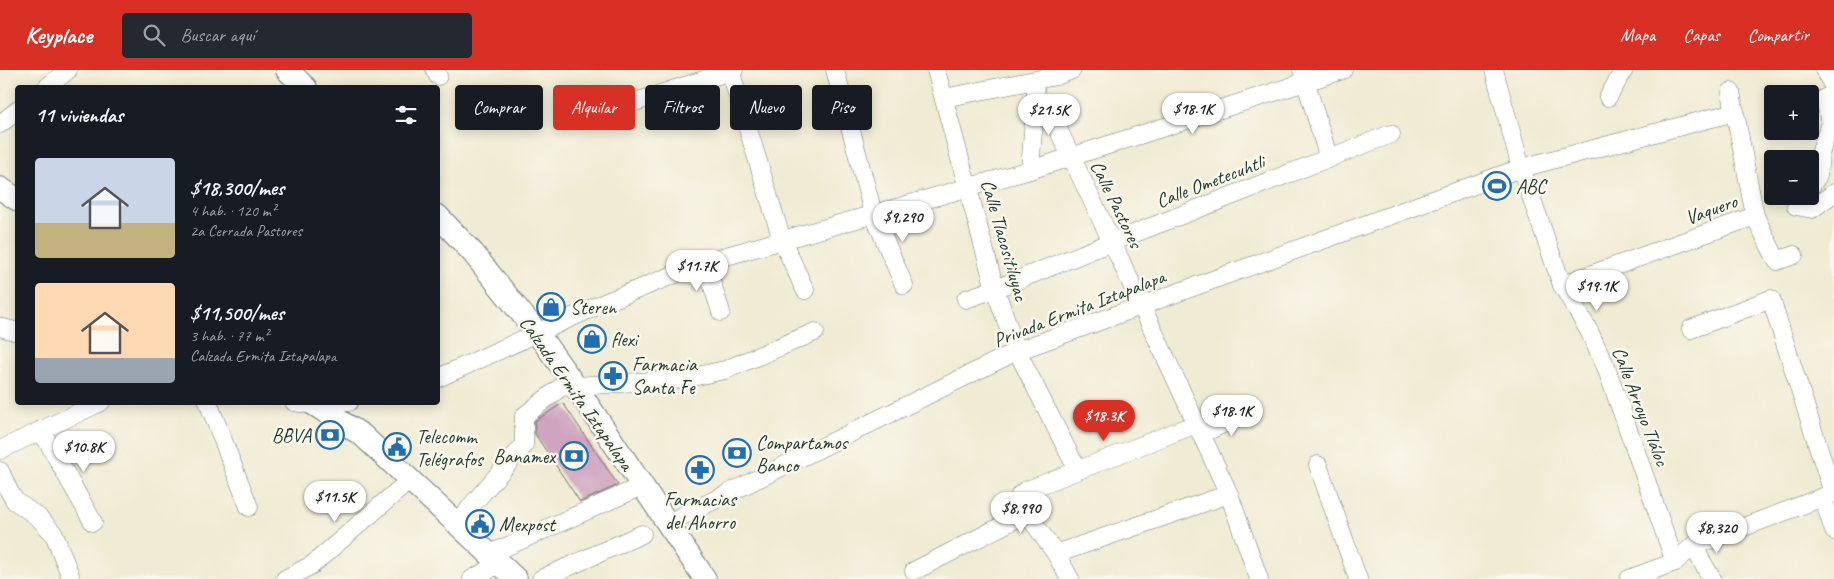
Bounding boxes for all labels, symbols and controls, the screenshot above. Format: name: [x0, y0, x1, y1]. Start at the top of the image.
search box: [122, 13, 472, 58]
text: Keyplace: [25, 20, 92, 50]
icon: search: [140, 21, 168, 49]
text: Buscar aquí: [180, 23, 255, 47]
text: Mapa: [1620, 24, 1655, 46]
text: Capas: [1683, 24, 1720, 46]
text: Compartir: [1748, 24, 1809, 46]
chip: Comprar: [455, 85, 543, 130]
chip: Alquilar: [553, 85, 635, 130]
chip: Filtros: [645, 85, 720, 130]
chip: Nuevo: [730, 85, 802, 130]
chip: Piso: [812, 85, 872, 130]
map controls: [1764, 85, 1819, 205]
button: +: [1764, 85, 1819, 140]
pin: $18.1K: [1152, 92, 1234, 135]
pin: $21.5K: [1008, 93, 1090, 136]
text: $18.1K: [1173, 99, 1213, 119]
text: $21.5K: [1029, 100, 1069, 120]
icon: filters: [392, 101, 420, 129]
text: 11 viviendas: [35, 102, 123, 128]
street label: Calle Ometecuhtli: [1152, 149, 1270, 214]
button: −: [1764, 150, 1819, 205]
street label: Calle Pastores: [1085, 157, 1149, 254]
sports icon: ABC: [1482, 171, 1512, 201]
place label: ABC: [1516, 174, 1548, 199]
text: $18,300/mes: [190, 175, 284, 201]
street label: Calle Tlacositiluyac: [975, 177, 1034, 304]
icon: home: [75, 178, 135, 238]
street label: Vaquero: [1682, 188, 1741, 230]
pin: $9,290: [862, 200, 944, 243]
text: 4 hab. · 120 m²: [190, 201, 276, 221]
text: $9,290: [884, 207, 922, 227]
text: 2a Cerrada Pastores: [190, 221, 302, 241]
pin: $11.7K: [656, 250, 738, 292]
text: $11.7K: [677, 256, 717, 276]
street label: Privada Ermita Iztapalapa: [990, 264, 1170, 353]
pin: $19.1K: [1556, 270, 1638, 312]
text: $19.1K: [1577, 276, 1617, 296]
shop icon: Steren: [536, 292, 566, 322]
place label: Steren: [570, 295, 617, 320]
text: $11,500/mes: [190, 300, 284, 326]
icon: home: [75, 303, 135, 363]
street label: Calzada Ermita Iztapalapa: [514, 311, 640, 477]
shop icon: flexi: [577, 324, 607, 354]
text: 3 hab. · 77 m²: [190, 326, 269, 346]
place label: flexi: [611, 327, 640, 352]
street label: Calle Arroyo Tláloc: [1606, 343, 1675, 470]
text: Calzada Ermita Iztapalapa: [190, 346, 336, 366]
place label: Farmacia Santa Fe: [632, 352, 698, 400]
pharmacy icon: Farmacia Santa Fe: [598, 361, 628, 391]
pin: $18.1K: [1191, 394, 1273, 437]
pin: $18.3K: [1063, 400, 1145, 442]
text: $18.1K: [1212, 401, 1252, 421]
text: $18.3K: [1084, 406, 1124, 426]
bank icon: BBVA: [315, 420, 345, 450]
place label: BBVA: [272, 423, 312, 448]
place label: Telecomm Telégrafos: [416, 424, 485, 472]
pin: $10.8K: [43, 430, 125, 473]
place label: Compartamos Banco: [756, 430, 850, 478]
public building icon: Telecomm Telégrafos: [382, 432, 412, 462]
text: $10.8K: [64, 437, 104, 457]
bank icon: Compartamos Banco: [722, 438, 752, 468]
bank icon: Banamex: [559, 441, 589, 471]
place label: Banamex: [493, 444, 557, 469]
pharmacy icon: Farmacias del Ahorro: [685, 455, 715, 485]
pin: $11.5K: [294, 480, 376, 523]
text: $11.5K: [315, 487, 355, 507]
place label: Farmacias del Ahorro: [664, 487, 738, 535]
pin: $8,990: [980, 492, 1062, 534]
text: $8,990: [1002, 498, 1040, 518]
public building icon: Mexpost: [465, 509, 495, 539]
place label: Mexpost: [499, 512, 557, 537]
pin: $8,320: [1676, 512, 1758, 554]
text: $8,320: [1697, 518, 1737, 538]

